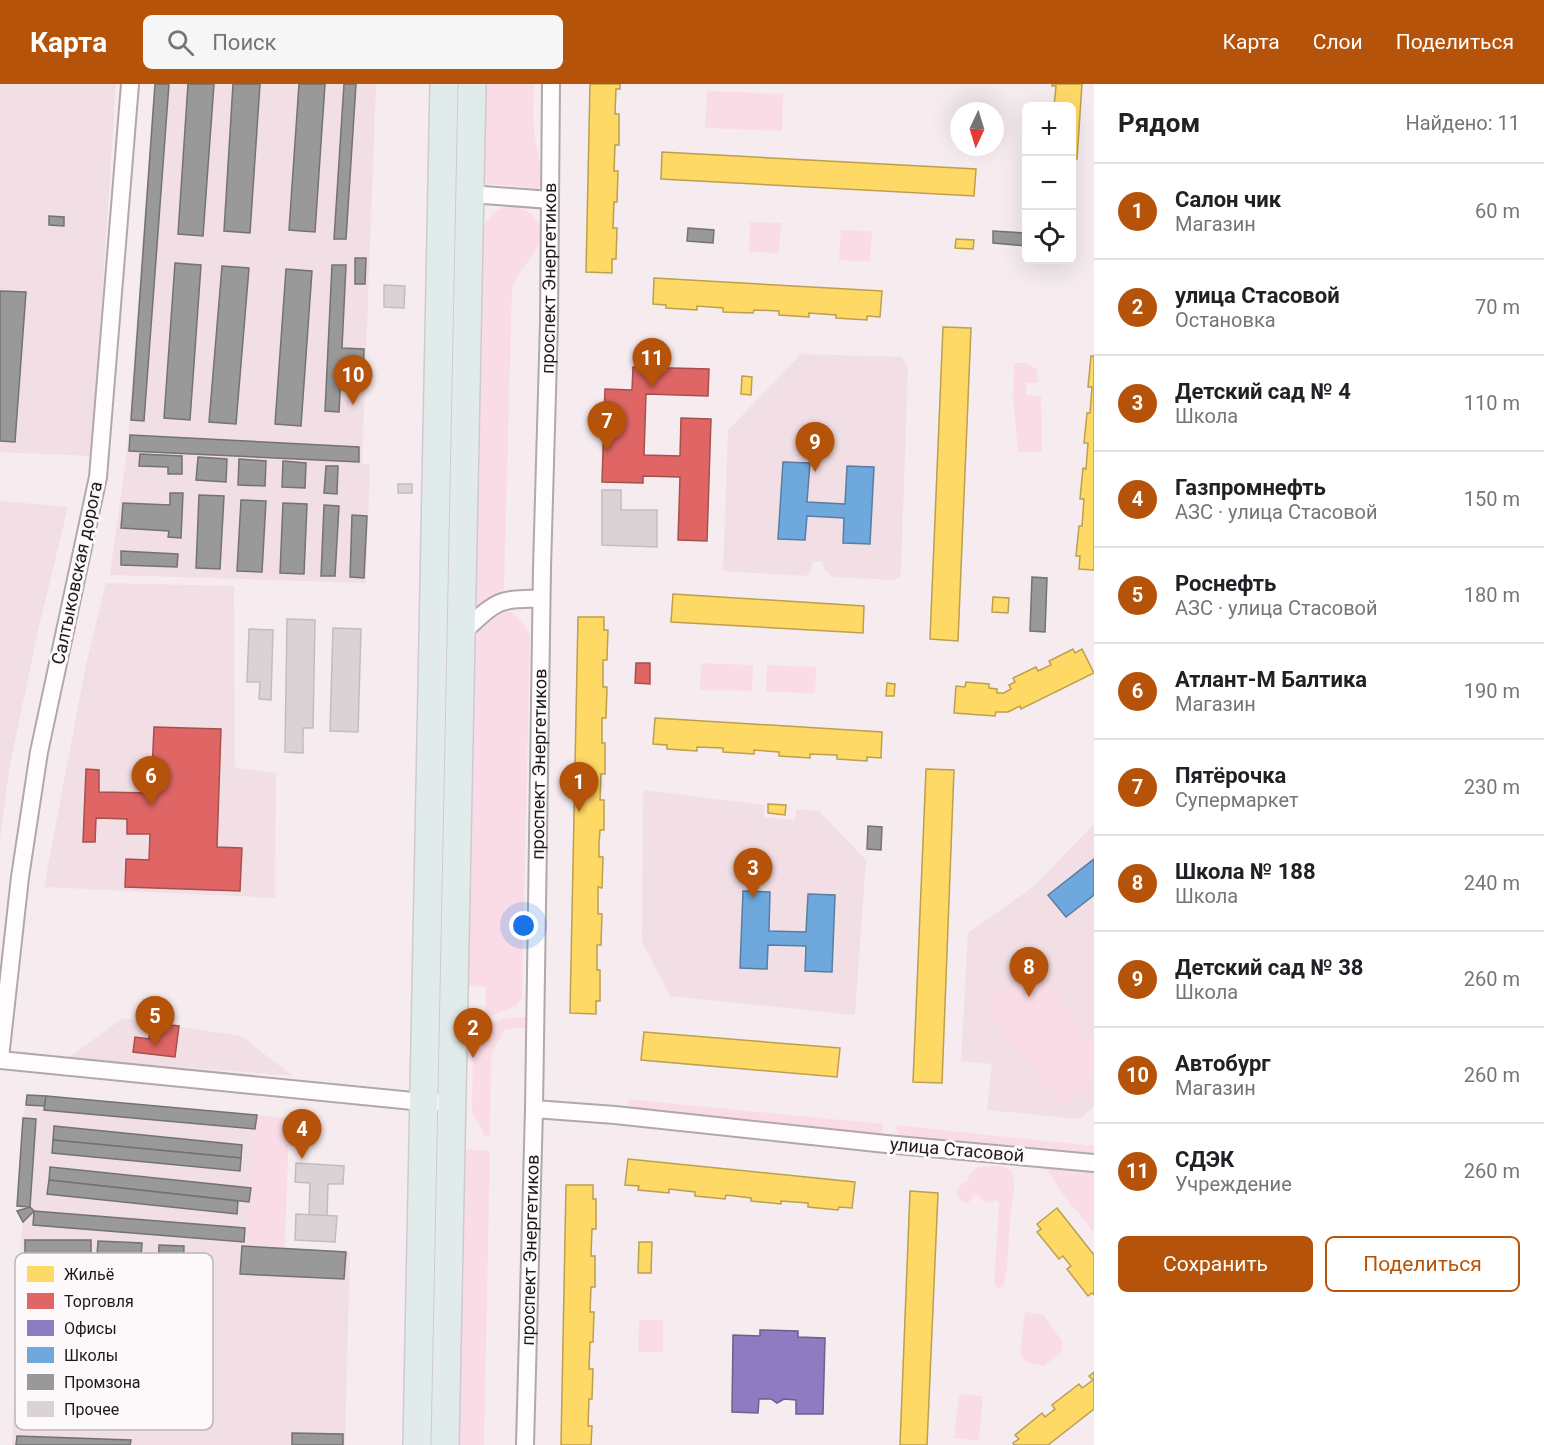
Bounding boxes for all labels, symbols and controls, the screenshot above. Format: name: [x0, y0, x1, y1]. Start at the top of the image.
search box: [143, 15, 563, 69]
text: Карта: [30, 26, 107, 59]
icon: search: [164, 26, 197, 59]
text: Поиск: [212, 30, 277, 55]
text: Карта: [1223, 30, 1280, 54]
text: Слои: [1313, 30, 1363, 54]
text: Поделиться: [1396, 30, 1514, 54]
north arrow: [950, 102, 1004, 156]
map controls: [1022, 102, 1076, 264]
button: +: [1022, 102, 1076, 156]
text: Рядом: [1118, 108, 1200, 138]
text: Найдено: 11: [1405, 111, 1520, 135]
button: −: [1022, 156, 1076, 210]
street label: проспект Энергетиков: [537, 183, 560, 374]
text: Салон чик: [1175, 187, 1281, 212]
text: 1: [1132, 199, 1143, 223]
text: 60 m: [1475, 199, 1520, 223]
button: locate: [1022, 210, 1076, 264]
text: Магазин: [1175, 212, 1256, 236]
text: улица Стасовой: [1175, 283, 1340, 308]
text: 2: [1132, 295, 1143, 319]
text: 70 m: [1475, 295, 1520, 319]
text: Остановка: [1175, 308, 1276, 332]
pin: 11: [632, 338, 672, 388]
pin: 10: [334, 356, 372, 405]
text: Детский сад № 4: [1175, 379, 1351, 404]
text: 3: [1132, 391, 1143, 415]
text: 110 m: [1464, 391, 1520, 415]
pin: 7: [588, 402, 626, 451]
text: Школа: [1175, 404, 1238, 428]
pin: 9: [796, 422, 834, 472]
text: Газпромнефть: [1175, 475, 1326, 500]
street label: Салтыковская дорога: [47, 479, 106, 666]
text: 4: [1132, 487, 1143, 511]
text: 150 m: [1464, 487, 1520, 511]
text: АЗС · улица Стасовой: [1175, 500, 1378, 524]
text: Роснефть: [1175, 571, 1276, 596]
text: 5: [1132, 583, 1143, 607]
text: 180 m: [1464, 583, 1520, 607]
text: АЗС · улица Стасовой: [1175, 596, 1378, 620]
text: Атлант-М Балтика: [1175, 667, 1367, 692]
street label: проспект Энергетиков: [527, 668, 551, 860]
text: 6: [1132, 679, 1143, 703]
text: 190 m: [1464, 679, 1520, 703]
text: Магазин: [1175, 692, 1256, 716]
pin: 6: [132, 756, 170, 806]
pin: 1: [560, 762, 598, 812]
text: Пятёрочка: [1175, 763, 1286, 788]
text: 7: [1132, 775, 1143, 799]
text: 230 m: [1464, 775, 1520, 799]
text: Супермаркет: [1175, 788, 1299, 812]
pin: 3: [734, 848, 772, 898]
text: Школа № 188: [1175, 859, 1316, 884]
text: 8: [1132, 871, 1143, 895]
text: 240 m: [1464, 871, 1520, 895]
text: Школа: [1175, 884, 1238, 908]
your location: [509, 911, 538, 940]
pin: 8: [1010, 948, 1048, 997]
text: Детский сад № 38: [1175, 955, 1363, 980]
text: 9: [1132, 967, 1143, 991]
text: 260 m: [1464, 967, 1520, 991]
text: Школа: [1175, 980, 1238, 1004]
pin: 5: [136, 996, 174, 1046]
pin: 2: [454, 1008, 492, 1058]
text: Автобург: [1175, 1051, 1271, 1076]
text: 10: [1126, 1063, 1149, 1087]
text: 260 m: [1464, 1063, 1520, 1087]
text: Магазин: [1175, 1076, 1256, 1100]
pin: 4: [282, 1110, 322, 1159]
street label: улица Стасовой: [889, 1133, 1025, 1166]
text: СДЭК: [1175, 1147, 1234, 1172]
street label: проспект Энергетиков: [517, 1154, 543, 1346]
text: 11: [1126, 1159, 1149, 1183]
text: 260 m: [1464, 1159, 1520, 1183]
text: Учреждение: [1175, 1172, 1292, 1196]
button: Сохранить: [1118, 1236, 1313, 1292]
button: Поделиться: [1325, 1236, 1520, 1292]
legend: [15, 1253, 213, 1430]
text: Жильё: [64, 1265, 114, 1284]
text: Торговля: [64, 1292, 134, 1311]
text: Офисы: [64, 1319, 117, 1338]
text: Школы: [64, 1346, 118, 1365]
text: Промзона: [64, 1373, 141, 1392]
text: Прочее: [64, 1400, 119, 1419]

